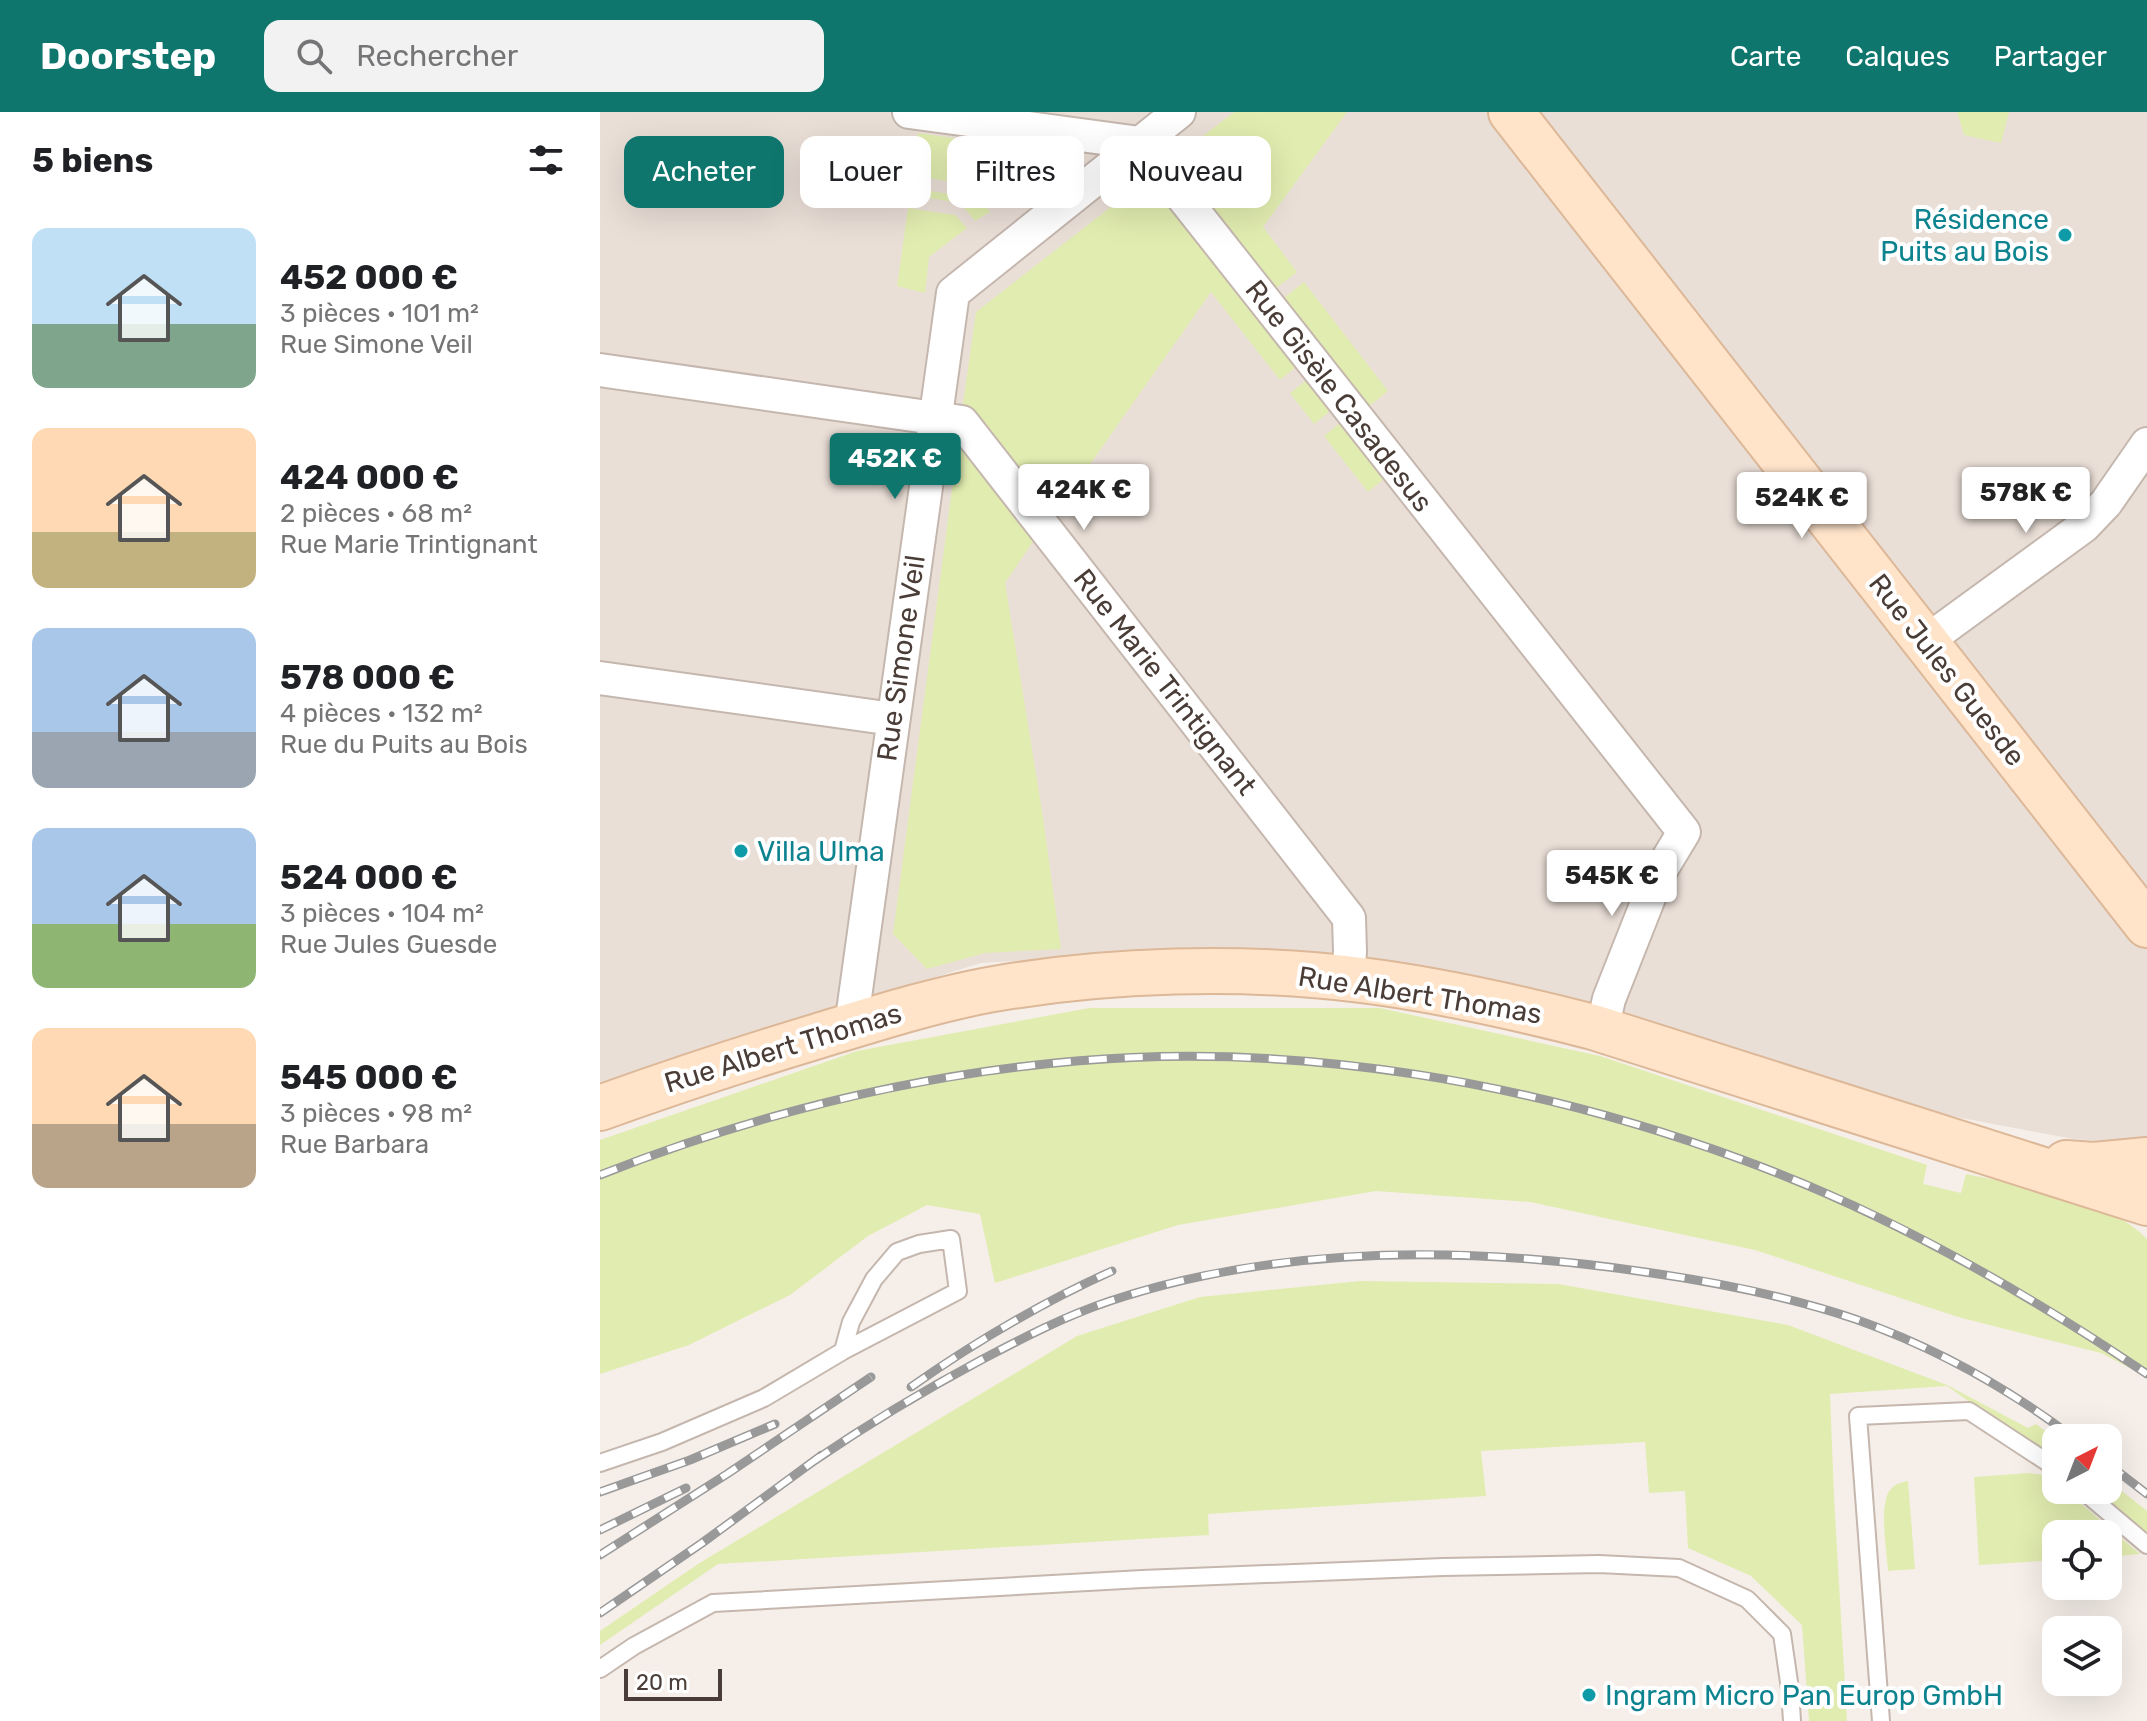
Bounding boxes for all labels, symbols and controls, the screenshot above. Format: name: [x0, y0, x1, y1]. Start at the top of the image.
search box: [264, 20, 824, 92]
text: Doorstep: [40, 33, 216, 79]
icon: search: [292, 34, 336, 78]
text: Rechercher: [356, 38, 518, 74]
text: Carte: [1730, 40, 1801, 73]
text: Calques: [1845, 40, 1950, 73]
text: Partager: [1994, 40, 2107, 73]
chip: Acheter: [624, 136, 784, 208]
chip: Louer: [800, 136, 931, 208]
chip: Filtres: [947, 136, 1084, 208]
chip: Nouveau: [1100, 136, 1271, 208]
icon: filters: [524, 138, 568, 182]
text: 5 biens: [32, 140, 153, 181]
place label: Résidence Puits au Bois: [1880, 203, 2049, 268]
marker: Résidence Puits au Bois: [2056, 226, 2074, 244]
text: 452 000 €: [280, 257, 458, 298]
icon: home: [96, 260, 192, 356]
street label: Rue Gisèle Casadesus: [1238, 274, 1440, 518]
text: 3 pièces · 101 m²: [280, 298, 479, 329]
text: Rue Simone Veil: [280, 329, 473, 360]
pin: 452K €: [830, 433, 960, 501]
text: 452K €: [848, 443, 942, 474]
text: 424 000 €: [280, 457, 459, 498]
icon: home: [96, 460, 192, 556]
pin: 424K €: [1019, 464, 1149, 532]
pin: 578K €: [1961, 467, 2091, 535]
pin: 524K €: [1737, 472, 1867, 540]
text: 424K €: [1036, 474, 1132, 505]
text: 578K €: [1980, 477, 2072, 508]
text: 524K €: [1755, 482, 1849, 513]
text: 2 pièces · 68 m²: [280, 498, 472, 529]
text: Rue Marie Trintignant: [280, 529, 538, 560]
street label: Rue Simone Veil: [870, 553, 932, 763]
street label: Rue Marie Trintignant: [1067, 563, 1263, 801]
street label: Rue Jules Guesde: [1862, 568, 2032, 772]
text: 578 000 €: [280, 657, 455, 698]
icon: home: [96, 660, 192, 756]
text: 4 pièces · 132 m²: [280, 698, 483, 729]
text: Rue du Puits au Bois: [280, 729, 528, 760]
place label: Villa Ulma: [757, 835, 885, 868]
marker: Villa Ulma: [732, 842, 750, 860]
pin: 545K €: [1547, 850, 1677, 918]
text: 524 000 €: [280, 857, 458, 898]
icon: home: [96, 860, 192, 956]
text: 545K €: [1565, 860, 1659, 891]
text: 3 pièces · 104 m²: [280, 898, 484, 929]
text: Rue Jules Guesde: [280, 929, 497, 960]
street label: Rue Albert Thomas: [1296, 959, 1544, 1031]
street label: Rue Albert Thomas: [661, 996, 905, 1100]
text: 545 000 €: [280, 1057, 458, 1098]
icon: home: [96, 1060, 192, 1156]
text: 3 pièces · 98 m²: [280, 1098, 472, 1129]
text: Rue Barbara: [280, 1129, 429, 1160]
north arrow: [2042, 1424, 2122, 1504]
map controls: [2042, 1424, 2122, 1696]
button: locate: [2042, 1520, 2122, 1600]
button: layers: [2042, 1616, 2122, 1696]
scale bar: [624, 1665, 722, 1701]
text: 20 m: [636, 1669, 688, 1696]
place label: Ingram Micro Pan Europ GmbH: [1605, 1679, 2003, 1712]
marker: Ingram Micro Pan Europ GmbH: [1580, 1686, 1598, 1704]

